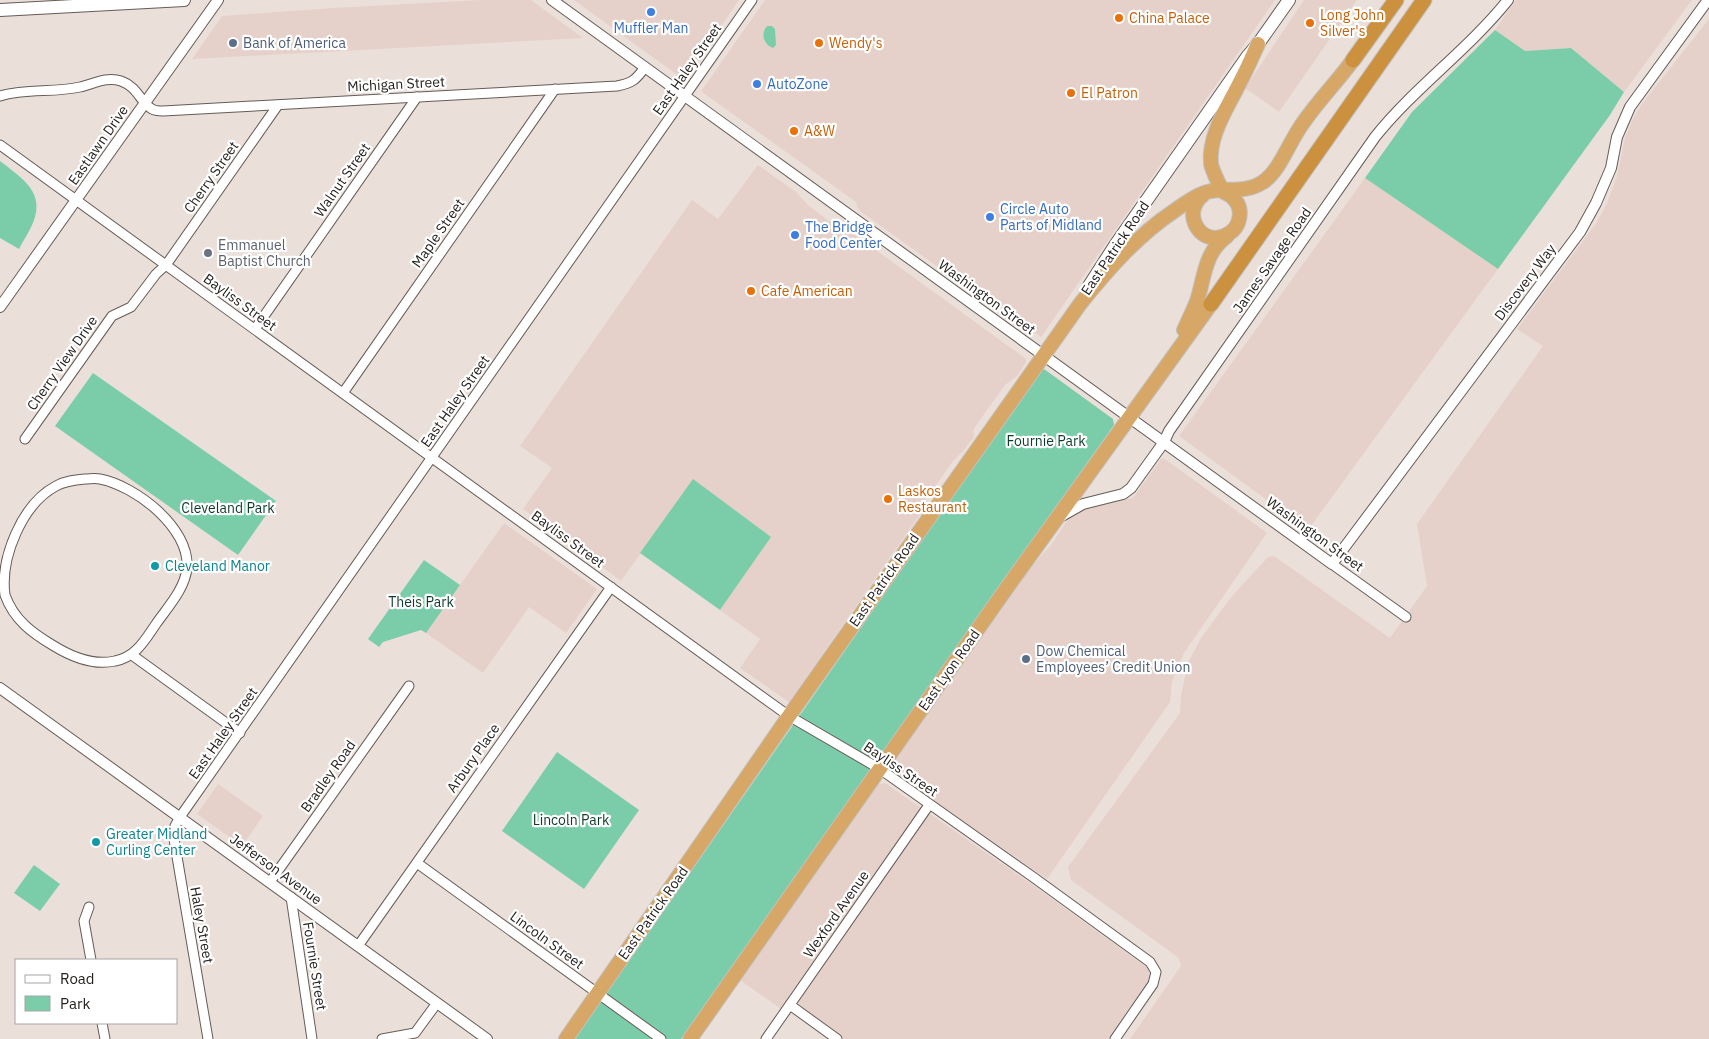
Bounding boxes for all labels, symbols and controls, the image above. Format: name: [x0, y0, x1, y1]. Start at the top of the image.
marker: Muffler Man: [645, 6, 657, 18]
place label: Long John Silver's: [1320, 6, 1384, 40]
place label: China Palace: [1129, 9, 1210, 27]
marker: China Palace: [1113, 12, 1125, 24]
marker: Long John Silver's: [1304, 17, 1316, 29]
place label: Muffler Man: [613, 19, 689, 37]
street label: East Haley Street: [649, 20, 725, 118]
place label: Bank of America: [243, 34, 346, 52]
place label: Wendy's: [829, 34, 883, 52]
marker: Bank of America: [227, 37, 239, 49]
marker: Wendy's: [813, 37, 825, 49]
street label: Michigan Street: [347, 72, 445, 96]
place label: AutoZone: [767, 75, 828, 93]
marker: AutoZone: [751, 78, 763, 90]
place label: El Patron: [1081, 84, 1138, 102]
marker: El Patron: [1065, 87, 1077, 99]
street label: Eastlawn Drive: [64, 101, 132, 188]
place label: A&W: [804, 122, 835, 140]
marker: A&W: [788, 125, 800, 137]
street label: Cherry Street: [180, 138, 242, 216]
street label: Walnut Street: [310, 139, 374, 220]
street label: Maple Street: [408, 195, 468, 271]
street label: East Patrick Road: [1077, 197, 1153, 299]
place label: Circle Auto Parts of Midland: [1000, 200, 1102, 234]
street label: James Savage Road: [1229, 204, 1315, 316]
marker: Circle Auto Parts of Midland: [984, 211, 996, 223]
place label: The Bridge Food Center: [805, 218, 882, 252]
marker: The Bridge Food Center: [789, 229, 801, 241]
place label: Emmanuel Baptist Church: [218, 236, 311, 270]
street label: Discovery Way: [1490, 240, 1560, 324]
marker: Emmanuel Baptist Church: [202, 247, 214, 259]
street label: Washington Street: [935, 256, 1039, 338]
street label: Bayliss Street: [200, 269, 280, 335]
place label: Cafe American: [761, 282, 853, 300]
marker: Cafe American: [745, 285, 757, 297]
street label: Cherry View Drive: [23, 312, 101, 414]
street label: East Haley Street: [417, 352, 493, 450]
park label: Fournie Park: [1006, 432, 1086, 450]
place label: Laskos Restaurant: [898, 482, 967, 516]
marker: Laskos Restaurant: [882, 493, 894, 505]
street label: Washington Street: [1263, 493, 1367, 575]
park label: Cleveland Park: [181, 499, 275, 517]
street label: Bayliss Street: [528, 506, 608, 572]
street label: East Patrick Road: [845, 530, 923, 630]
place label: Cleveland Manor: [165, 557, 270, 575]
marker: Cleveland Manor: [149, 560, 161, 572]
park label: Theis Park: [388, 593, 454, 611]
street label: East Lyon Road: [914, 626, 984, 714]
place label: Dow Chemical Employees’ Credit Union: [1036, 642, 1190, 676]
marker: Dow Chemical Employees’ Credit Union: [1020, 653, 1032, 665]
street label: East Haley Street: [185, 684, 261, 782]
street label: Arbury Place: [443, 720, 504, 796]
street label: Bradley Road: [297, 737, 359, 815]
street label: Bayliss Street: [860, 737, 942, 801]
park label: Lincoln Park: [533, 811, 610, 829]
place label: Greater Midland Curling Center: [106, 825, 207, 859]
street label: Jefferson Avenue: [226, 830, 326, 909]
marker: Greater Midland Curling Center: [90, 836, 102, 848]
street label: East Patrick Road: [614, 863, 692, 963]
street label: Wexford Avenue: [799, 867, 873, 961]
street label: Haley Street: [186, 885, 218, 965]
street label: Lincoln Street: [507, 907, 587, 973]
street label: Fournie Street: [299, 921, 331, 1012]
legend: [15, 959, 178, 1024]
text: Road: [60, 969, 95, 988]
text: Park: [60, 994, 90, 1013]

